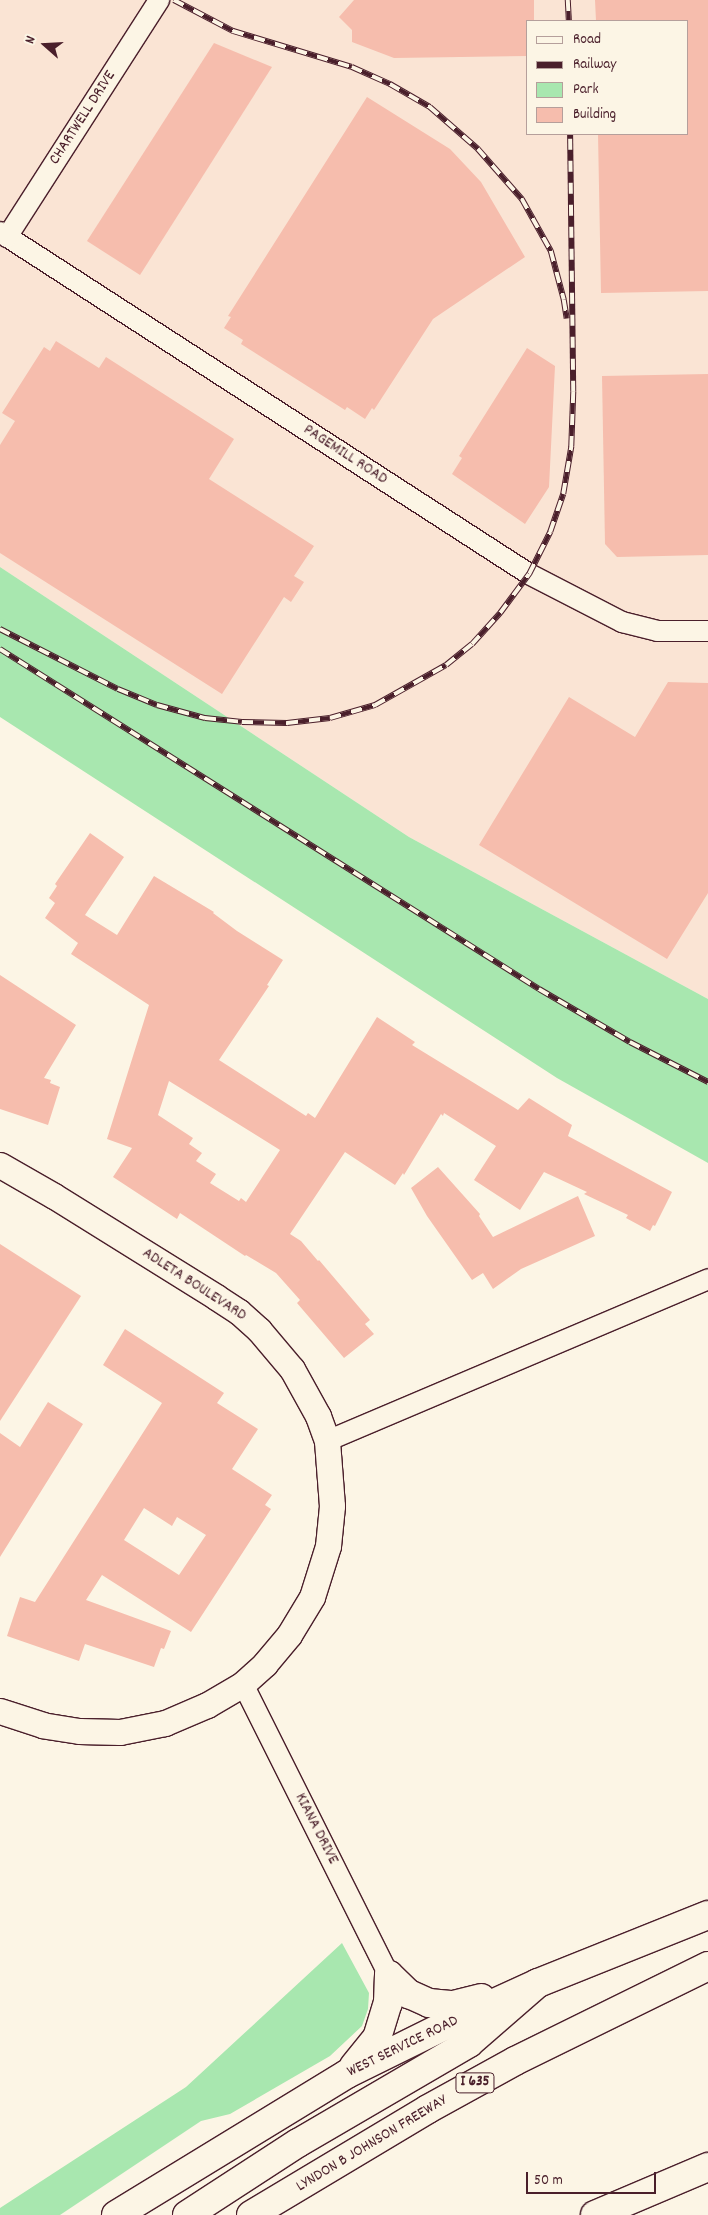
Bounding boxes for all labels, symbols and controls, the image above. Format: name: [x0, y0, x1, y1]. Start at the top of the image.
north arrow: [20, 20, 70, 70]
legend: [526, 20, 688, 135]
text: Road: [573, 29, 601, 51]
text: N: [20, 34, 41, 47]
text: Railway: [573, 54, 616, 76]
street label: CHARTWELL DRIVE: [45, 67, 121, 169]
text: Park: [573, 79, 599, 101]
text: Building: [573, 104, 616, 126]
street label: PAGEMILL ROAD: [299, 421, 391, 489]
street label: ADLETA BOULEVARD: [138, 1244, 250, 1326]
street label: KIANA DRIVE: [290, 1790, 342, 1868]
street label: WEST SERVICE ROAD: [344, 2012, 462, 2082]
road number: I 635: [455, 2070, 495, 2096]
street label: LYNDON B JOHNSON FREEWAY: [293, 2091, 451, 2197]
scale bar: [528, 2162, 658, 2194]
text: 50 m: [534, 2170, 563, 2192]

